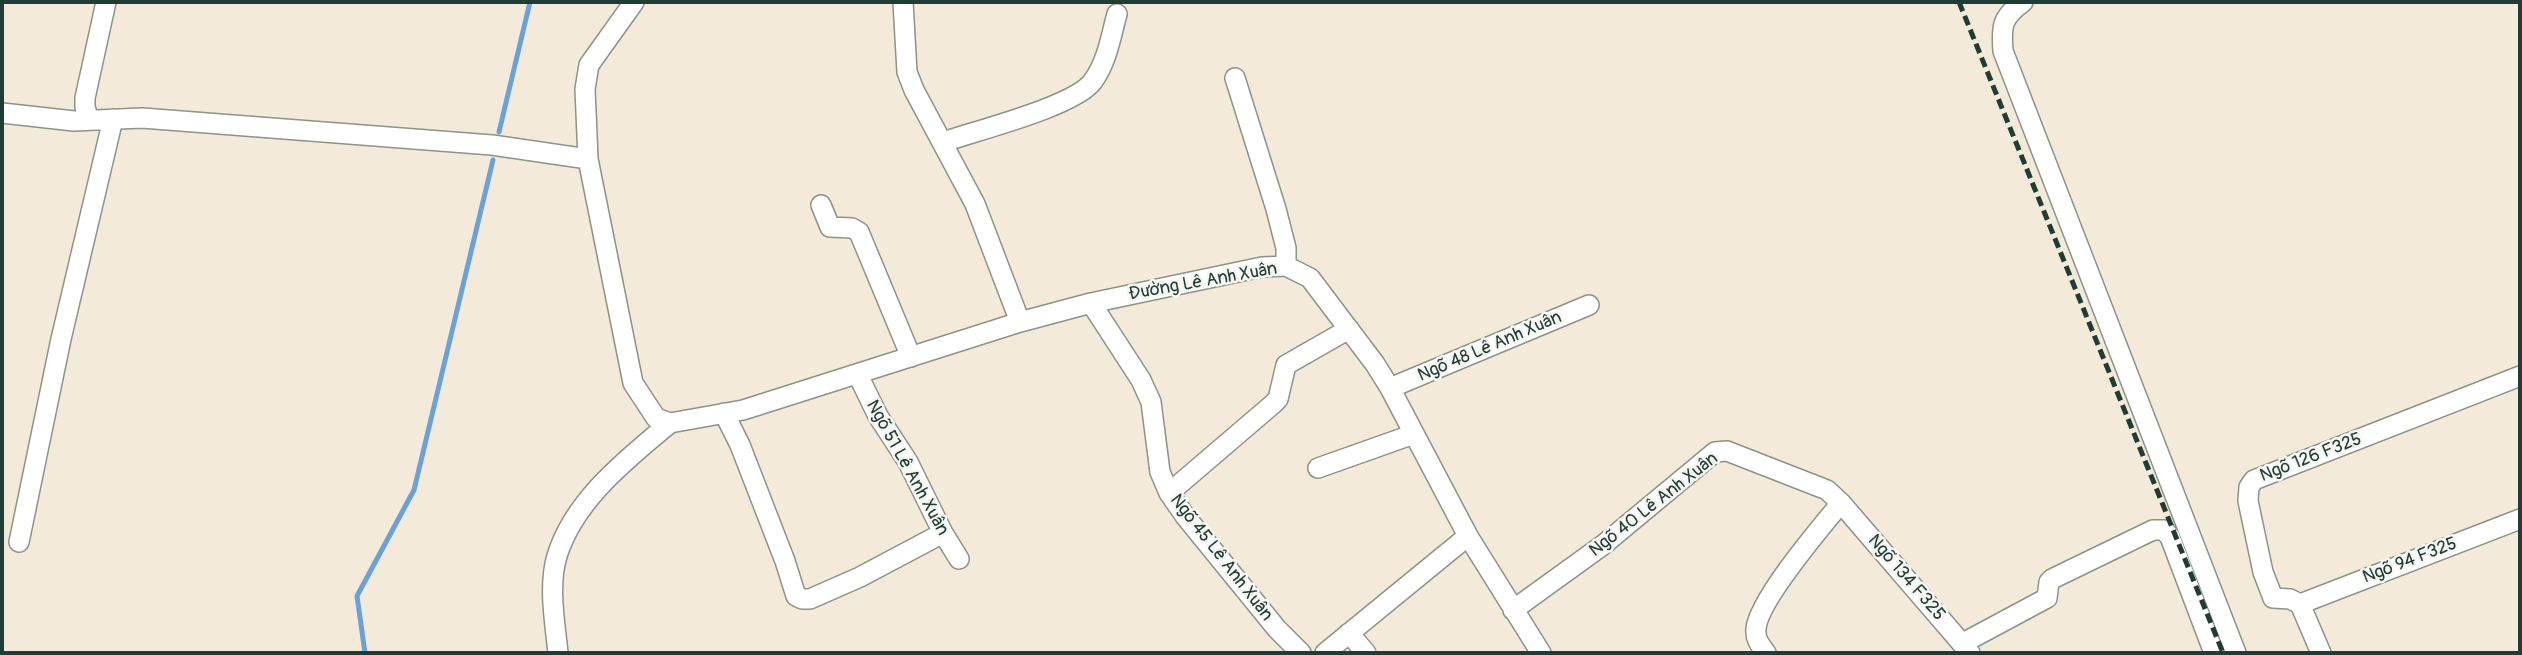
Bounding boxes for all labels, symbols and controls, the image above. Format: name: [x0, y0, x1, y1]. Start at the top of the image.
street label: Đường Lê Anh Xuân: [1127, 258, 1279, 306]
street label: Ngõ 48 Lê Anh Xuân: [1415, 307, 1565, 387]
street label: Ngõ 51 Lê Anh Xuân: [861, 397, 953, 539]
street label: Ngõ 126 F325: [2257, 429, 2365, 487]
street label: Ngõ 40 Lê Anh Xuân: [1585, 448, 1723, 562]
street label: Ngõ 45 Lê Anh Xuân: [1165, 490, 1277, 626]
street label: Ngõ 134 F325: [1863, 530, 1949, 626]
street label: Ngõ 94 F325: [2360, 533, 2460, 589]

